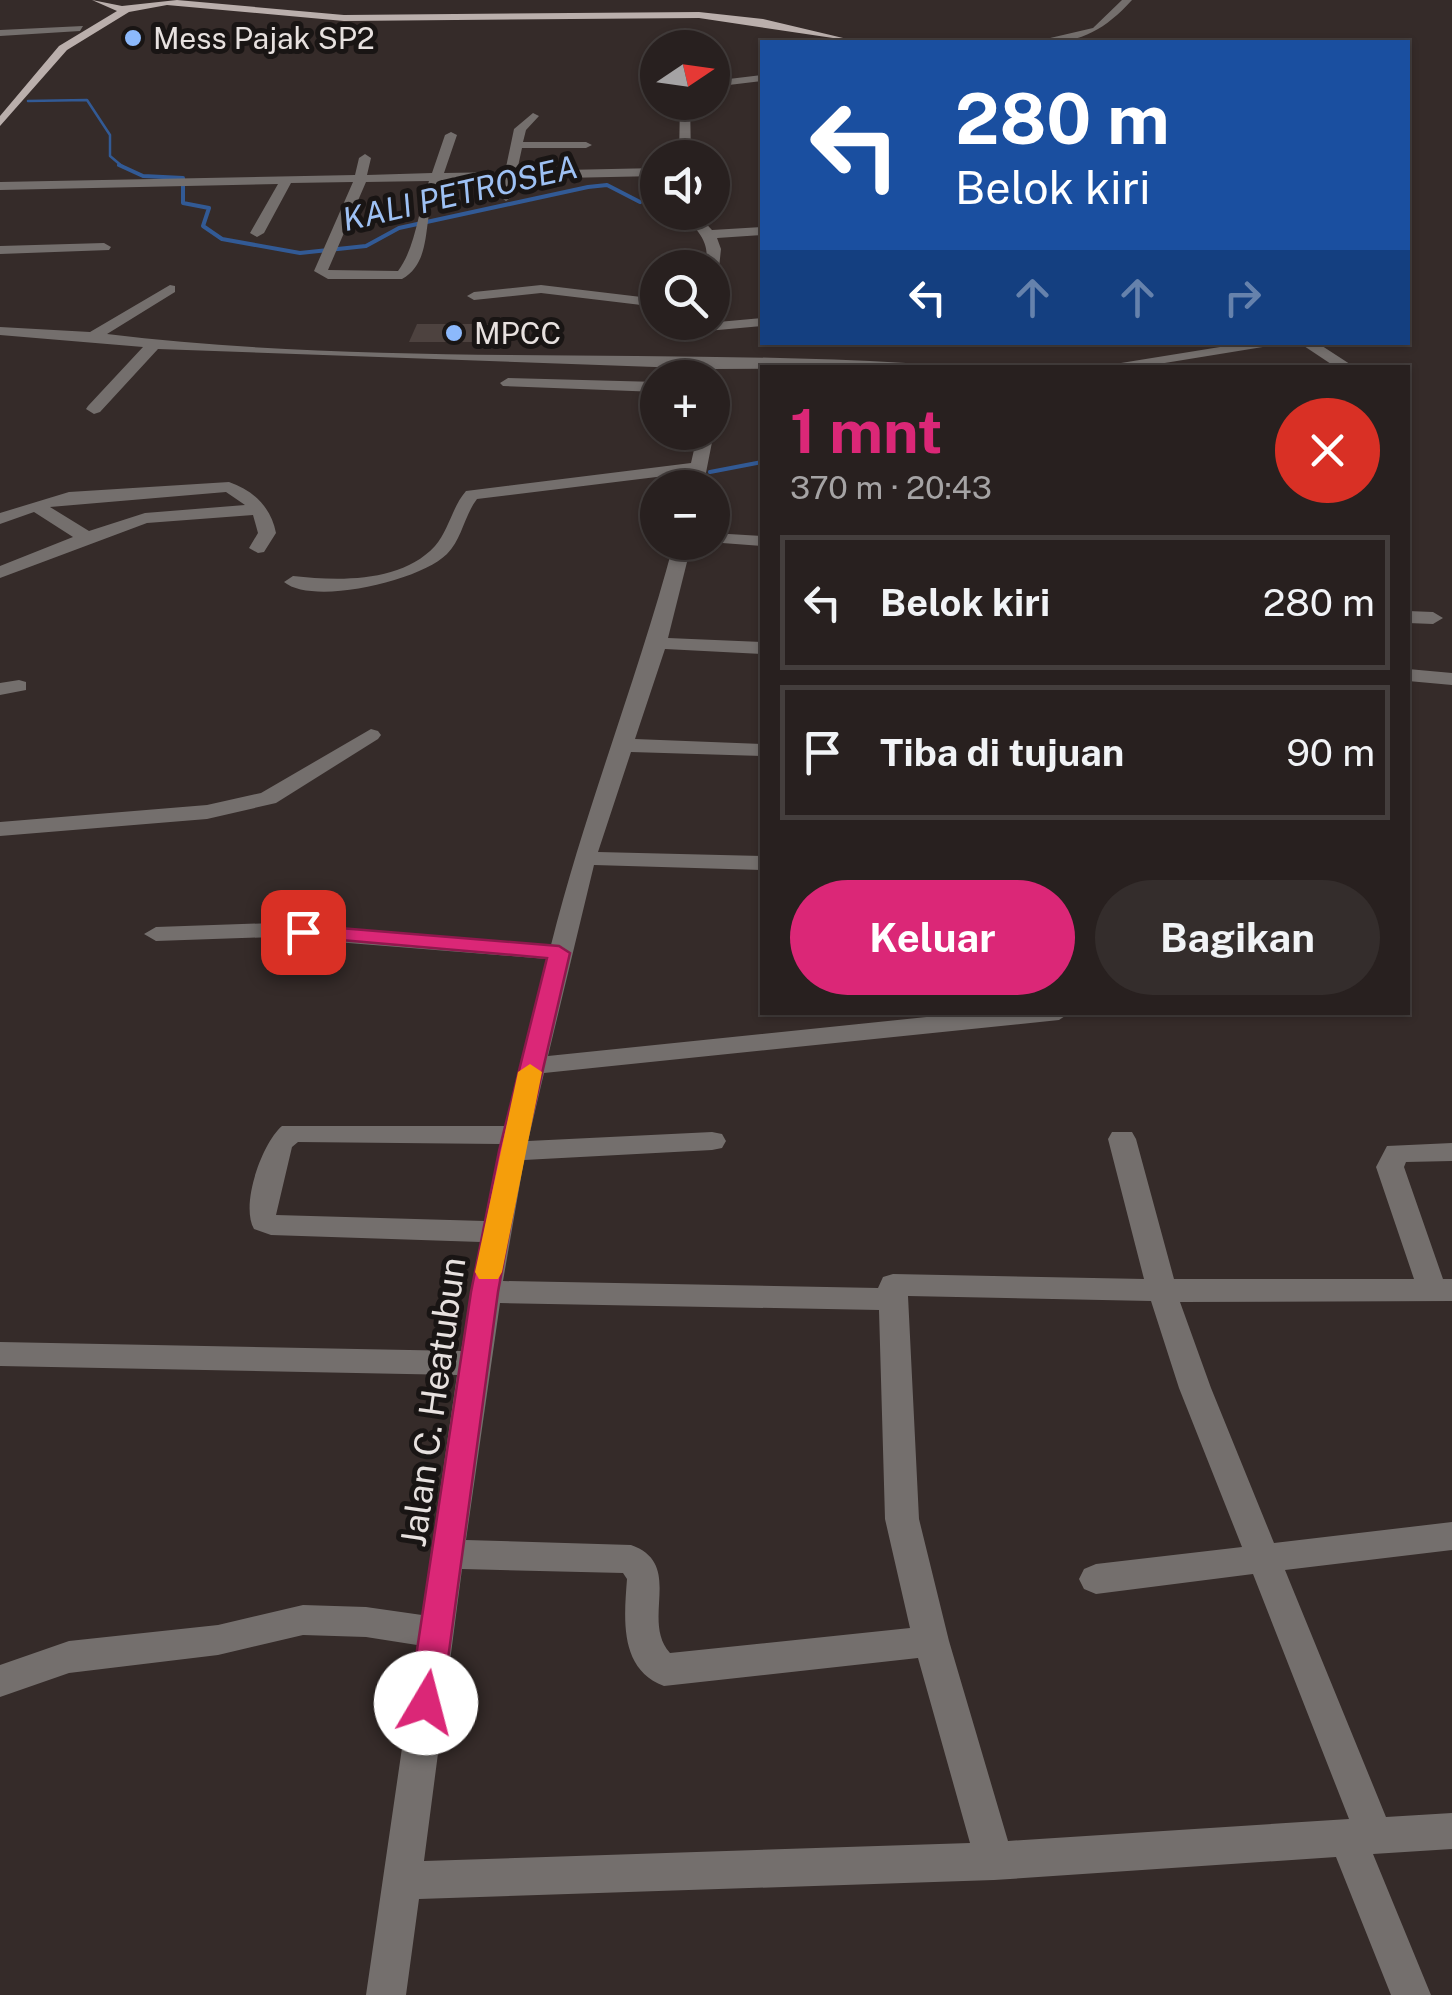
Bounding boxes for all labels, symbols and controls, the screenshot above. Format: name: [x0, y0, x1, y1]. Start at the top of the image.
place label: Mess Pajak SP2: [153, 20, 375, 56]
marker: Mess Pajak SP2: [122, 27, 144, 49]
north arrow: [640, 30, 730, 120]
map controls: [640, 30, 730, 560]
text: 280 m: [955, 77, 1170, 160]
icon: left: [790, 80, 920, 210]
button: sound: [640, 140, 730, 230]
water label: KALI PETROSEA: [339, 148, 581, 238]
text: Belok kiri: [955, 161, 1150, 214]
button: search: [640, 250, 730, 340]
icon: left: [900, 270, 955, 325]
icon: ahead: [1005, 270, 1060, 325]
icon: ahead: [1110, 270, 1165, 325]
icon: right: [1215, 270, 1270, 325]
place label: MPCC: [474, 315, 561, 351]
marker: MPCC: [443, 322, 465, 344]
button: +: [640, 360, 730, 450]
text: 1 mnt: [790, 396, 942, 467]
button: close: [1275, 398, 1380, 503]
text: 370 m · 20:43: [790, 469, 992, 506]
button: −: [640, 470, 730, 560]
icon: left: [795, 575, 850, 630]
text: Belok kiri: [880, 580, 1050, 625]
text: 280 m: [1263, 580, 1375, 625]
icon: arrive: [795, 725, 850, 780]
text: Tiba di tujuan: [880, 730, 1124, 775]
text: 90 m: [1286, 730, 1375, 775]
button: Keluar: [790, 880, 1075, 995]
button: Bagikan: [1095, 880, 1380, 995]
pin: [261, 890, 346, 975]
icon: arrive: [276, 905, 331, 960]
street label: Jalan C. Heatubun: [392, 1255, 474, 1549]
position arrow: [374, 1651, 478, 1755]

